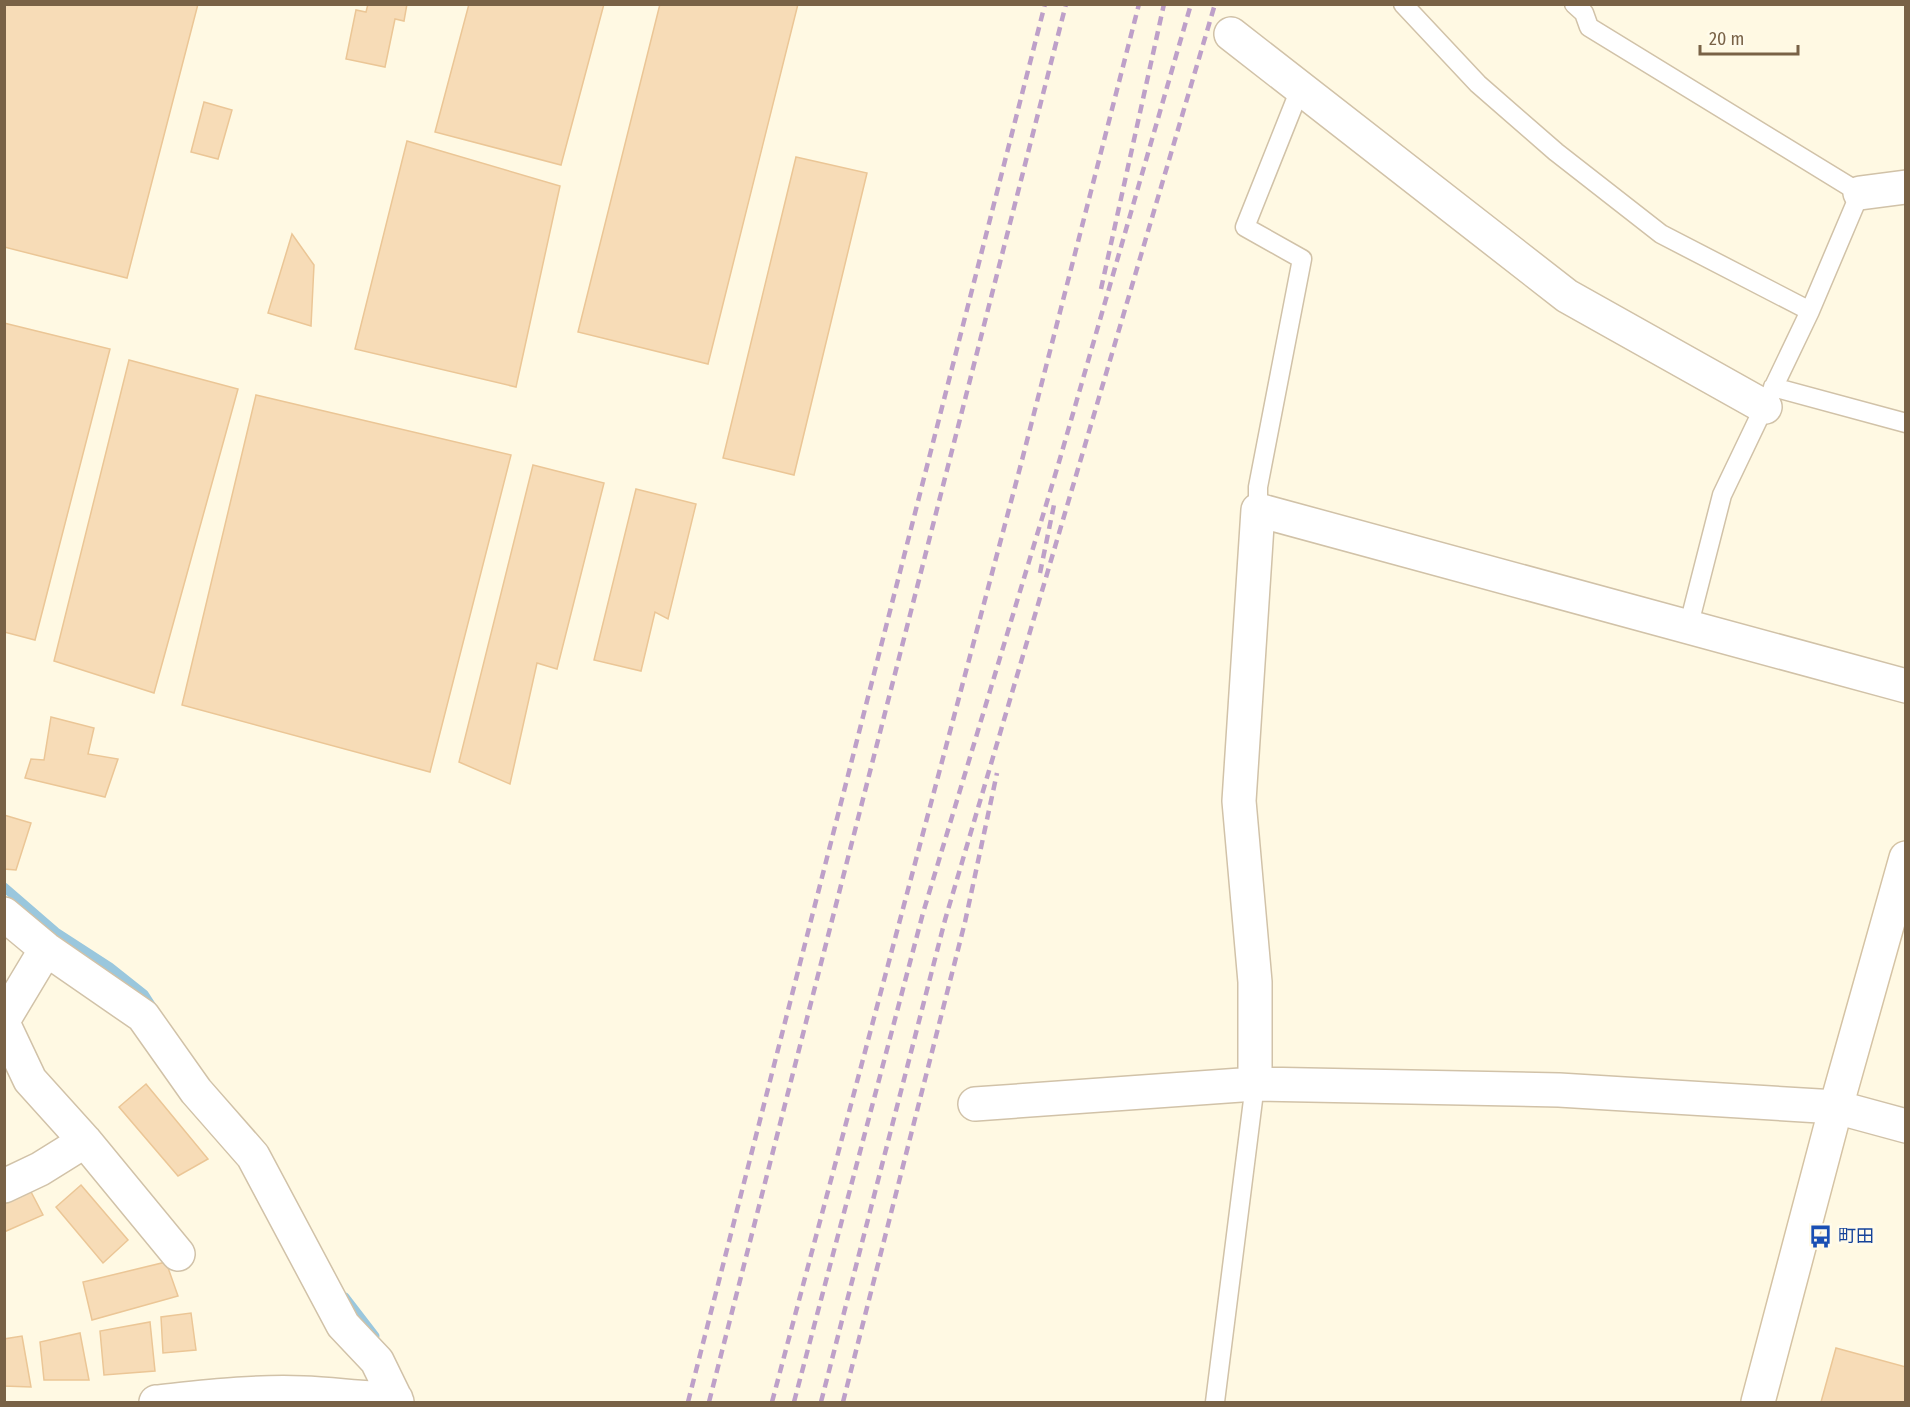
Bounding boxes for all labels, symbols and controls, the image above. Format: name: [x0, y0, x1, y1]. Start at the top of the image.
scale bar: [1700, 18, 1798, 56]
text: 20 m: [1709, 28, 1744, 50]
bus stop icon: 町田: [1807, 1223, 1833, 1249]
place label: 町田: [1838, 1225, 1874, 1247]

